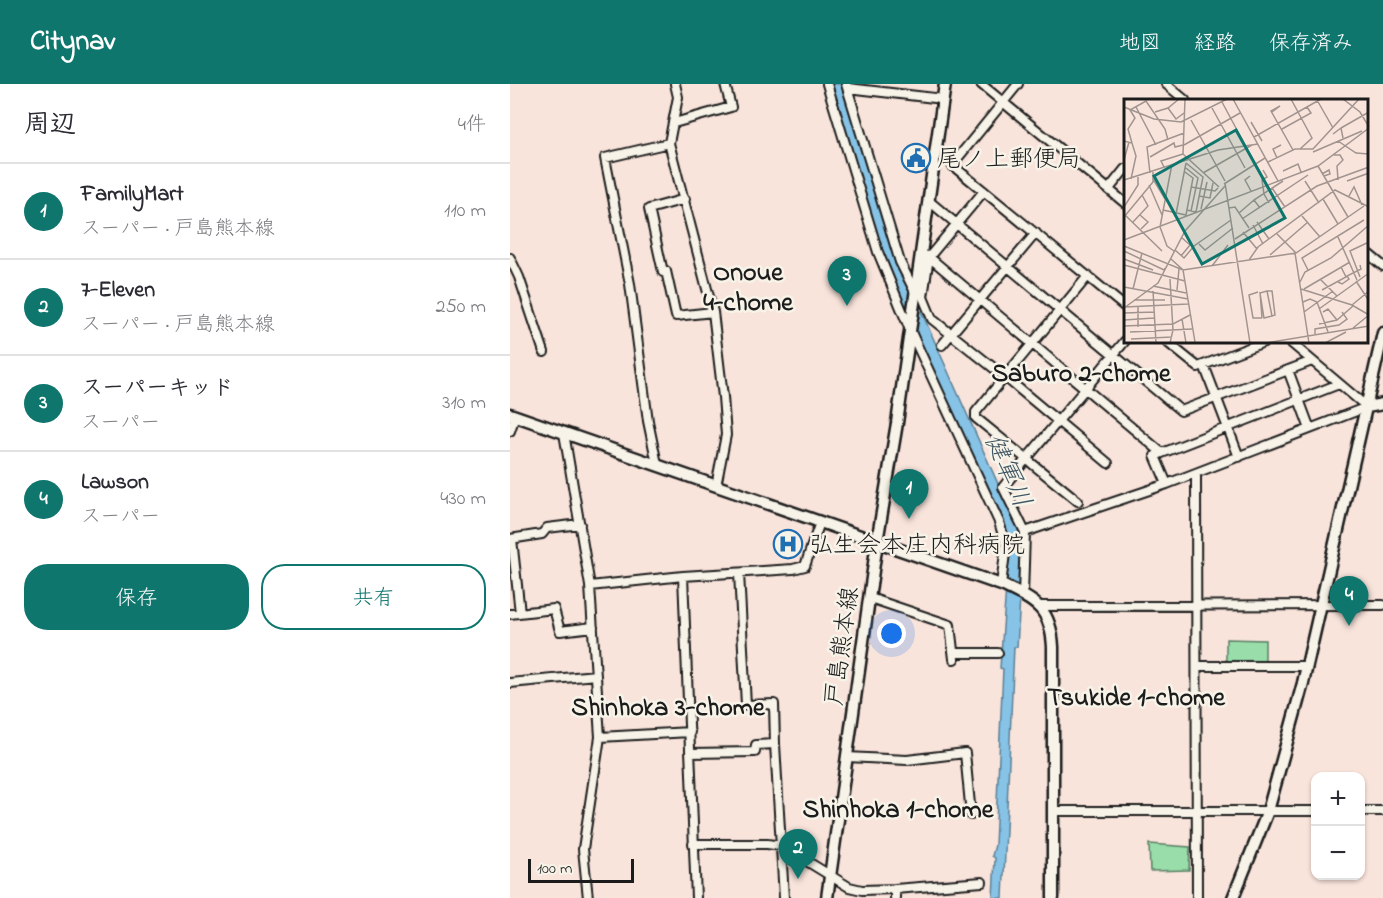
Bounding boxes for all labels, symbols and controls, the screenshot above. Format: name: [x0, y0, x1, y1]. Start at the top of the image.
text: Citynav: [30, 22, 115, 63]
text: 地図: [1119, 29, 1161, 59]
text: 経路: [1194, 29, 1236, 59]
text: 保存済み: [1269, 29, 1353, 59]
inset map: [1124, 99, 1368, 344]
text: 周辺: [24, 107, 76, 145]
text: 4件: [458, 111, 486, 140]
public building icon: 尾ノ上郵便局: [900, 142, 932, 174]
place label: 尾ノ上郵便局: [937, 143, 1081, 178]
text: FamilyMart: [81, 179, 184, 211]
text: 1: [40, 197, 47, 226]
text: 110 m: [444, 197, 486, 226]
text: スーパー · 戸島熊本線: [81, 215, 274, 244]
district label: Onoue 4-chome: [703, 255, 794, 323]
pin: 3: [828, 256, 866, 306]
text: 7-Eleven: [81, 275, 155, 307]
text: 2: [39, 293, 48, 322]
text: 250 m: [435, 293, 486, 322]
text: スーパー · 戸島熊本線: [81, 311, 274, 340]
district label: Saburo 2-chome: [991, 356, 1172, 394]
text: スーパーキッド: [81, 373, 234, 405]
text: 3: [39, 389, 48, 418]
text: 310 m: [442, 389, 486, 418]
text: スーパー: [81, 409, 160, 438]
water label: 健軍川: [973, 428, 1039, 515]
text: Lawson: [81, 467, 149, 499]
pin: 1: [890, 470, 928, 519]
text: 4: [39, 485, 48, 514]
text: 430 m: [440, 485, 486, 514]
text: スーパー: [81, 503, 160, 532]
hospital icon: 弘生会本庄内科病院: [772, 528, 804, 560]
place label: 弘生会本庄内科病院: [809, 529, 1025, 564]
button: 保存: [24, 564, 249, 630]
button: 共有: [261, 564, 486, 630]
pin: 4: [1330, 576, 1368, 626]
street label: 戸島熊本線: [818, 584, 869, 708]
your location: [877, 619, 906, 648]
district label: Tsukide 1-chome: [1047, 680, 1226, 718]
district label: Shinhoka 3-chome: [571, 690, 766, 728]
map controls: [1311, 772, 1365, 880]
button: +: [1311, 772, 1365, 826]
district label: Shinhoka 1-chome: [803, 792, 995, 830]
button: −: [1311, 826, 1365, 880]
pin: 2: [778, 830, 818, 879]
scale bar: [528, 856, 634, 884]
text: 100 m: [537, 857, 572, 881]

